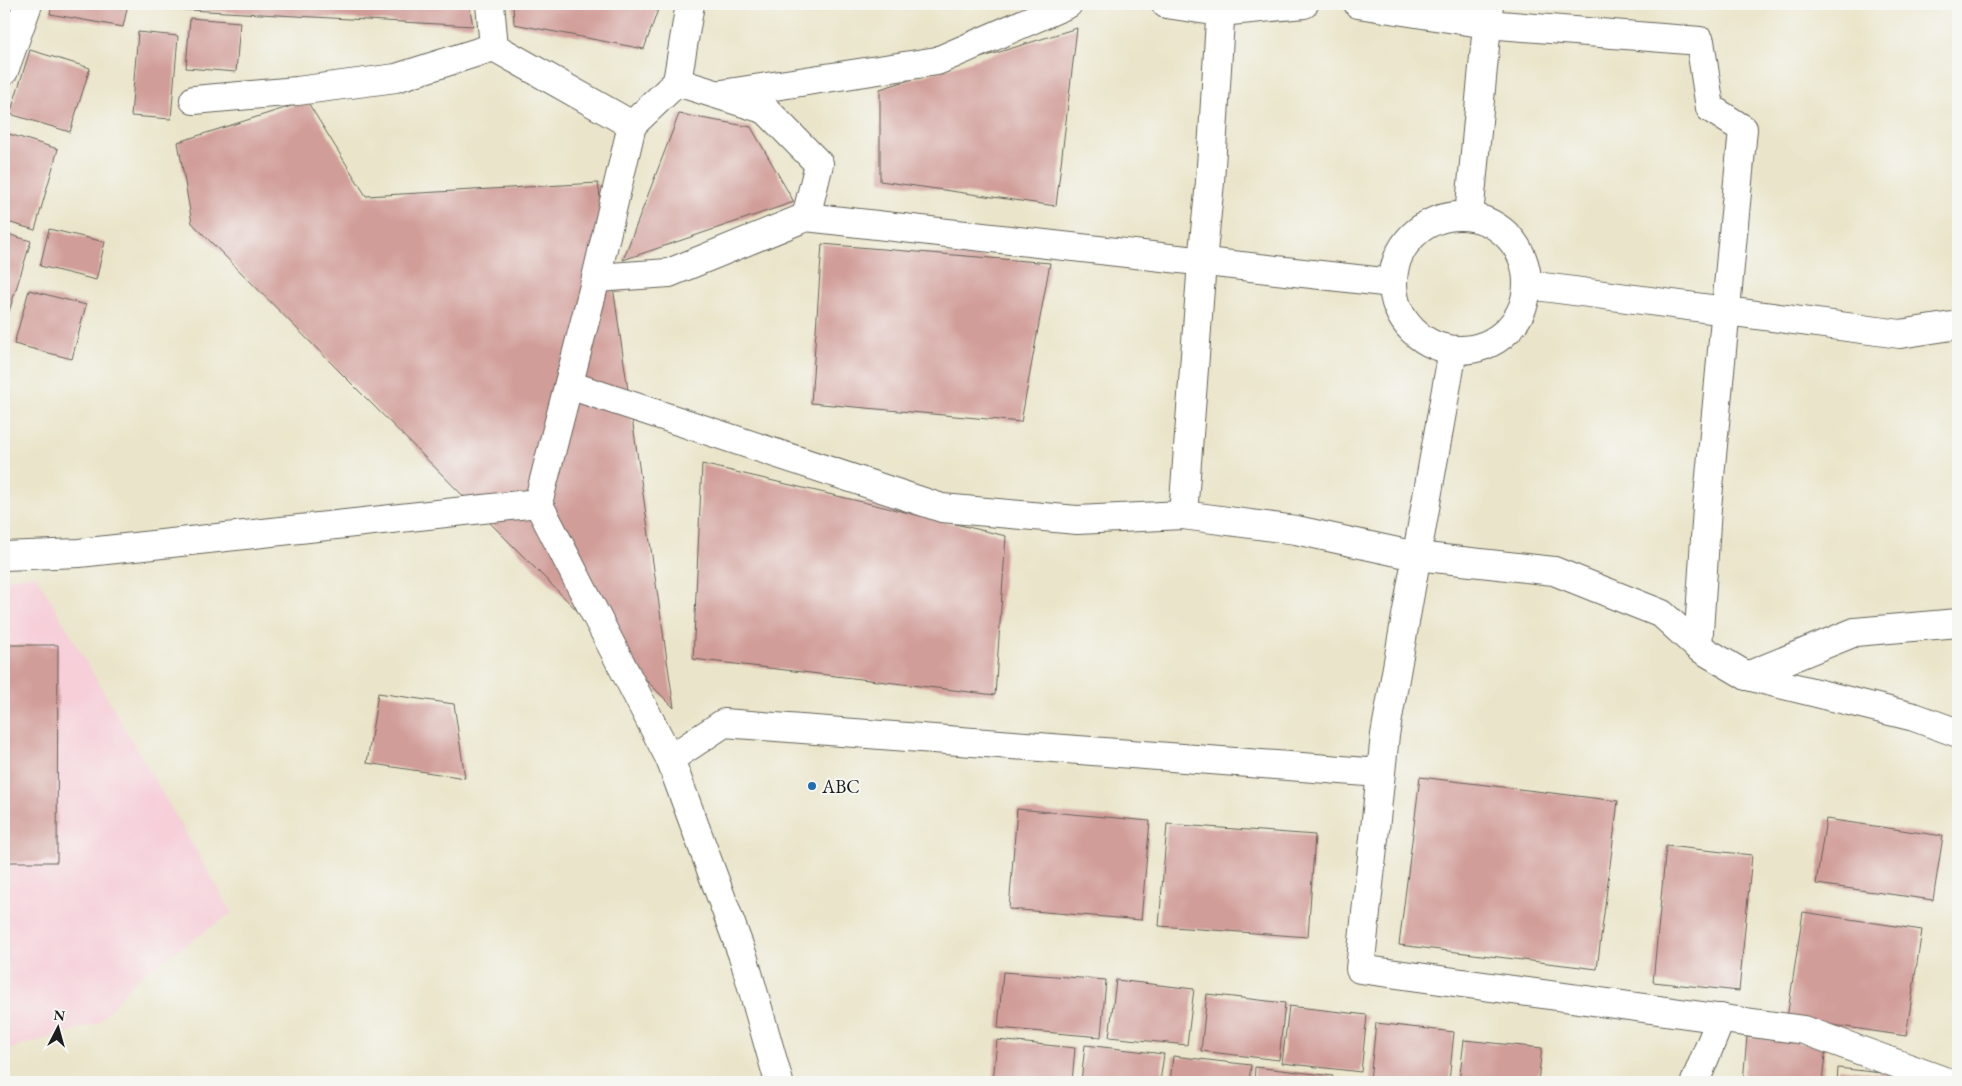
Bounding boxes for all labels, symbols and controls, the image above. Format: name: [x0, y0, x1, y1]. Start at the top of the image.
place label: ABC: [821, 774, 860, 799]
marker: ABC: [806, 780, 818, 792]
north arrow: [32, 1004, 82, 1054]
text: N: [53, 1006, 67, 1025]

